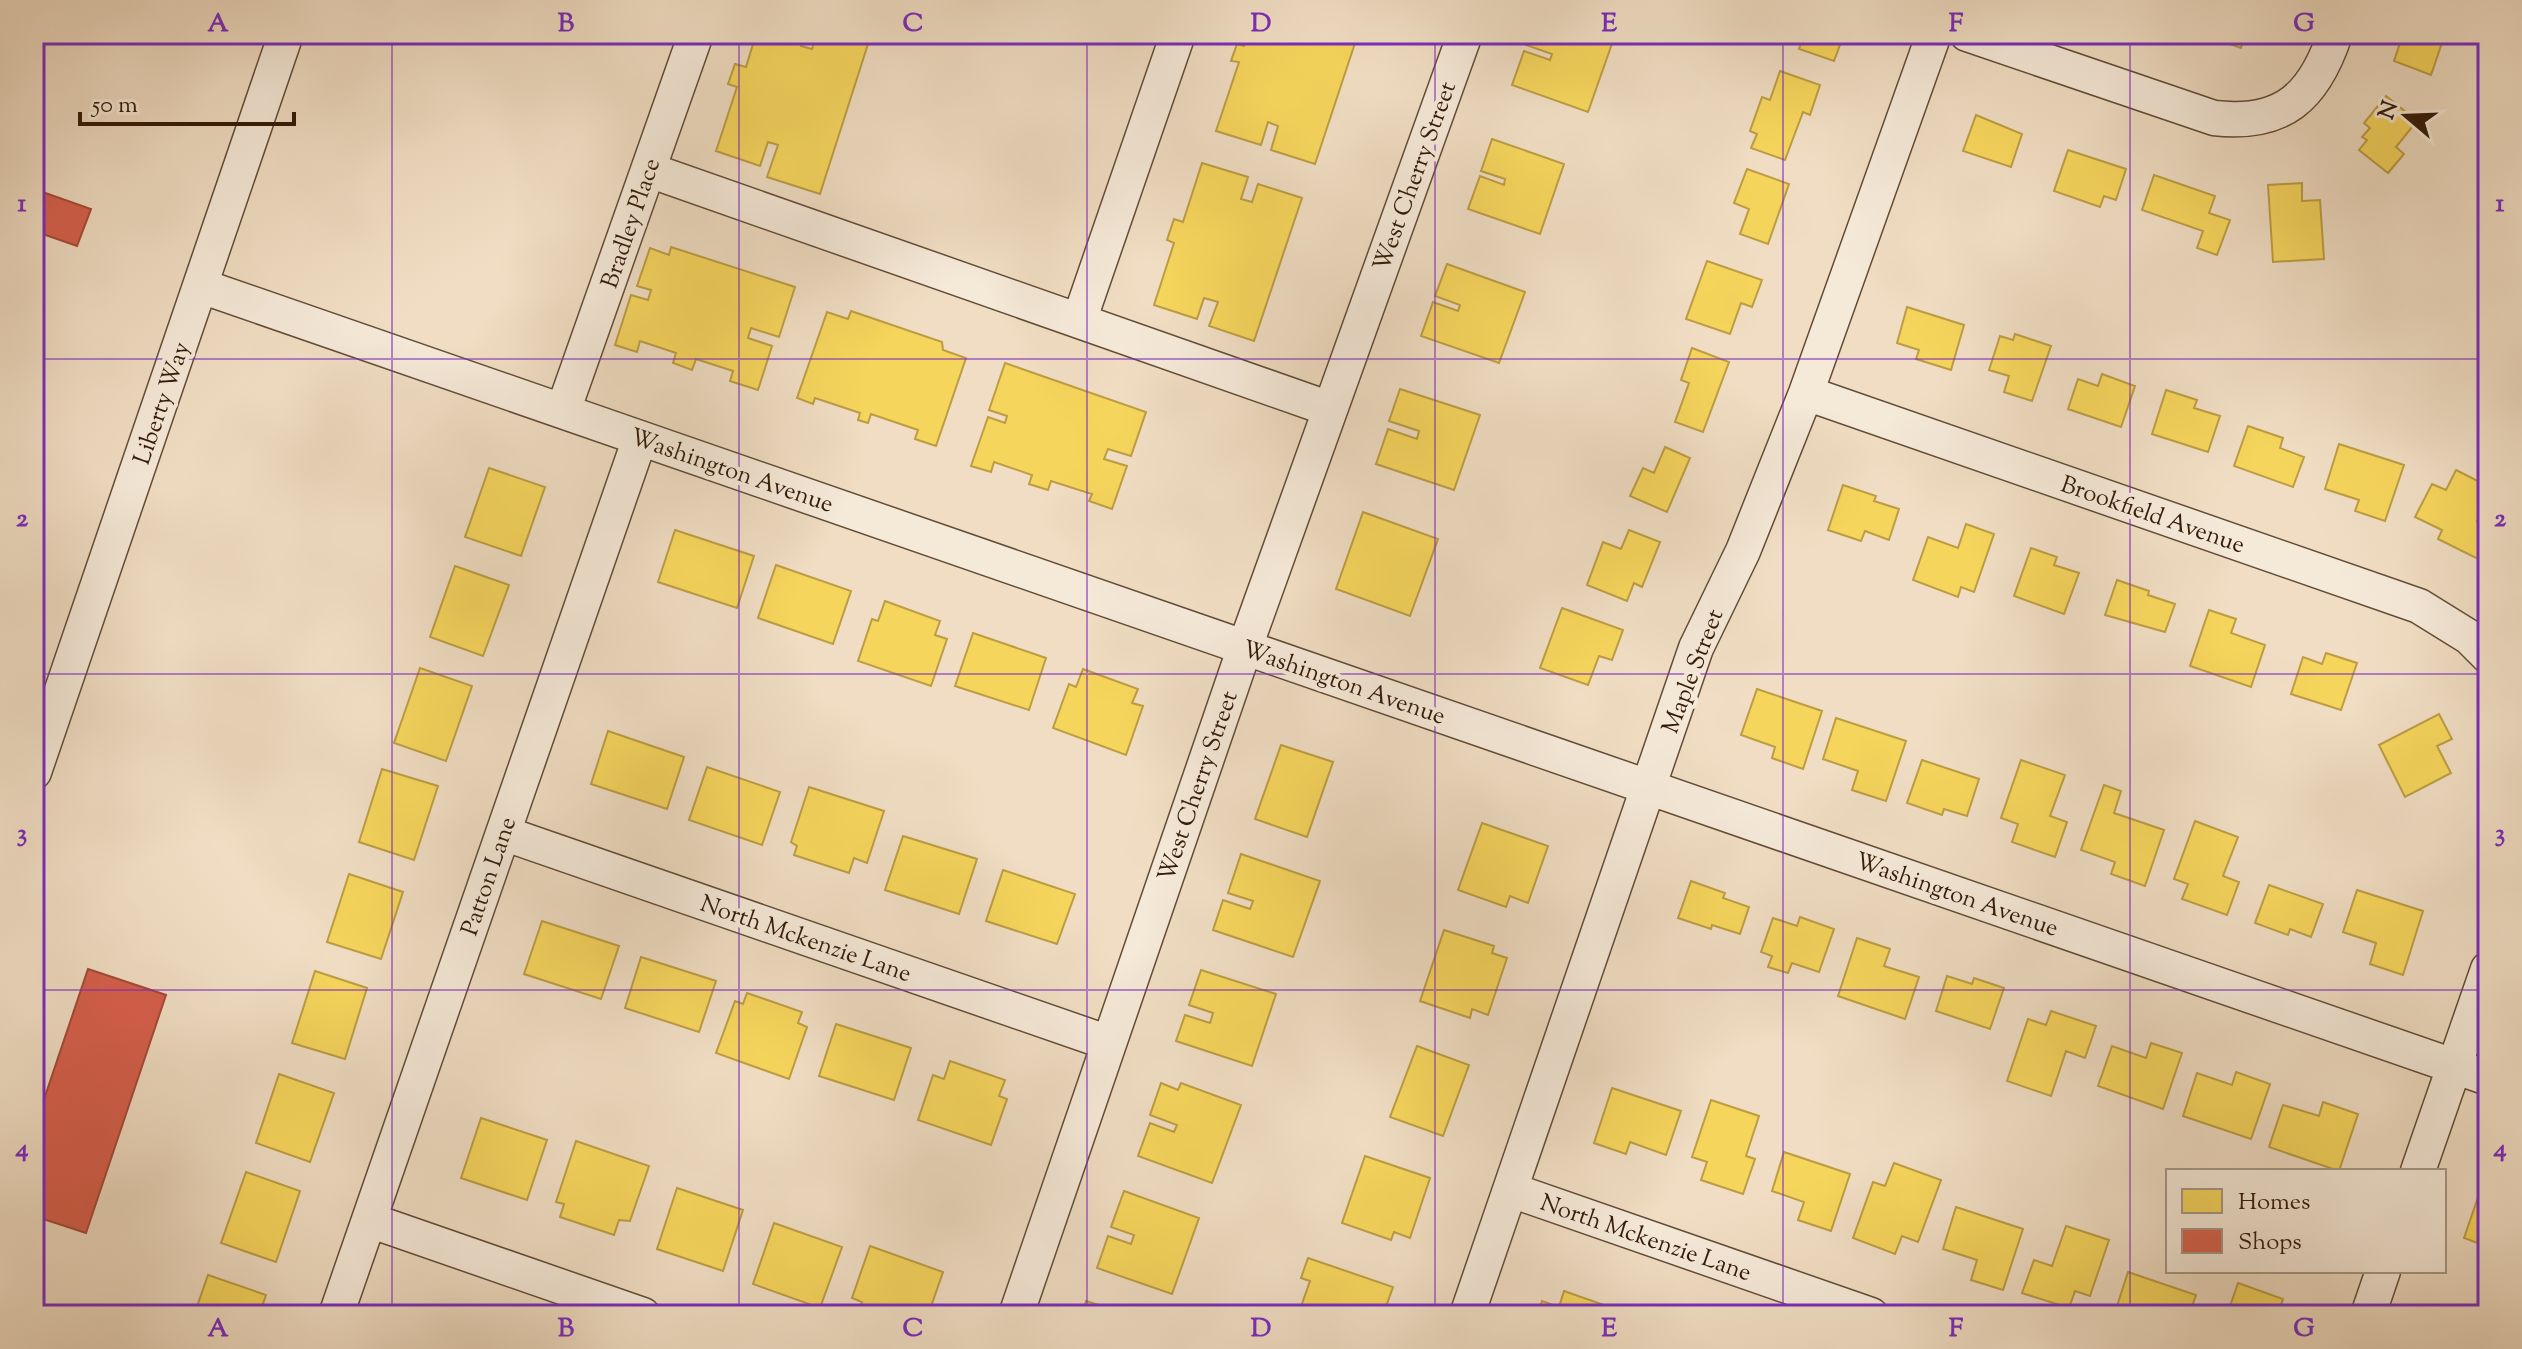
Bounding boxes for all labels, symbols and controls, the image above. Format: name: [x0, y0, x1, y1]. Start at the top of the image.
text: A: [207, 6, 229, 43]
text: B: [558, 6, 575, 43]
text: C: [903, 6, 923, 43]
text: D: [1251, 6, 1271, 43]
text: E: [1601, 6, 1617, 43]
text: F: [1949, 6, 1964, 43]
text: G: [2293, 6, 2315, 43]
scale bar: [80, 76, 294, 126]
north arrow: [2366, 76, 2446, 156]
street label: West Cherry Street: [1366, 77, 1466, 276]
text: 50 m: [90, 89, 138, 123]
text: N: [2372, 97, 2408, 124]
street label: Bradley Place: [594, 154, 670, 293]
text: 1: [18, 186, 27, 223]
text: 1: [2496, 186, 2505, 223]
street label: Liberty Way: [126, 338, 200, 469]
street label: Washington Avenue: [625, 421, 838, 523]
street label: Brookfield Avenue: [2056, 468, 2249, 563]
text: 2: [16, 501, 29, 538]
text: 2: [2494, 501, 2507, 538]
street label: Maple Street: [1655, 605, 1733, 739]
street label: Washington Avenue: [1237, 633, 1450, 735]
street label: West Cherry Street: [1150, 687, 1247, 887]
street label: Patton Lane: [454, 813, 526, 941]
text: 3: [17, 816, 27, 853]
text: 3: [2495, 816, 2505, 853]
street label: Washington Avenue: [1850, 845, 2063, 947]
street label: North Mckenzie Lane: [695, 888, 916, 992]
text: 4: [14, 1131, 29, 1168]
text: 4: [2492, 1131, 2507, 1168]
legend: [2166, 1169, 2446, 1273]
text: Homes: [2238, 1186, 2310, 1220]
street label: North Mckenzie Lane: [1535, 1187, 1756, 1291]
text: Shops: [2238, 1226, 2302, 1260]
text: A: [207, 1311, 229, 1348]
text: B: [558, 1311, 575, 1348]
text: C: [903, 1311, 923, 1348]
text: D: [1251, 1311, 1271, 1348]
text: E: [1601, 1311, 1617, 1348]
text: F: [1949, 1311, 1964, 1348]
text: G: [2293, 1311, 2315, 1348]

